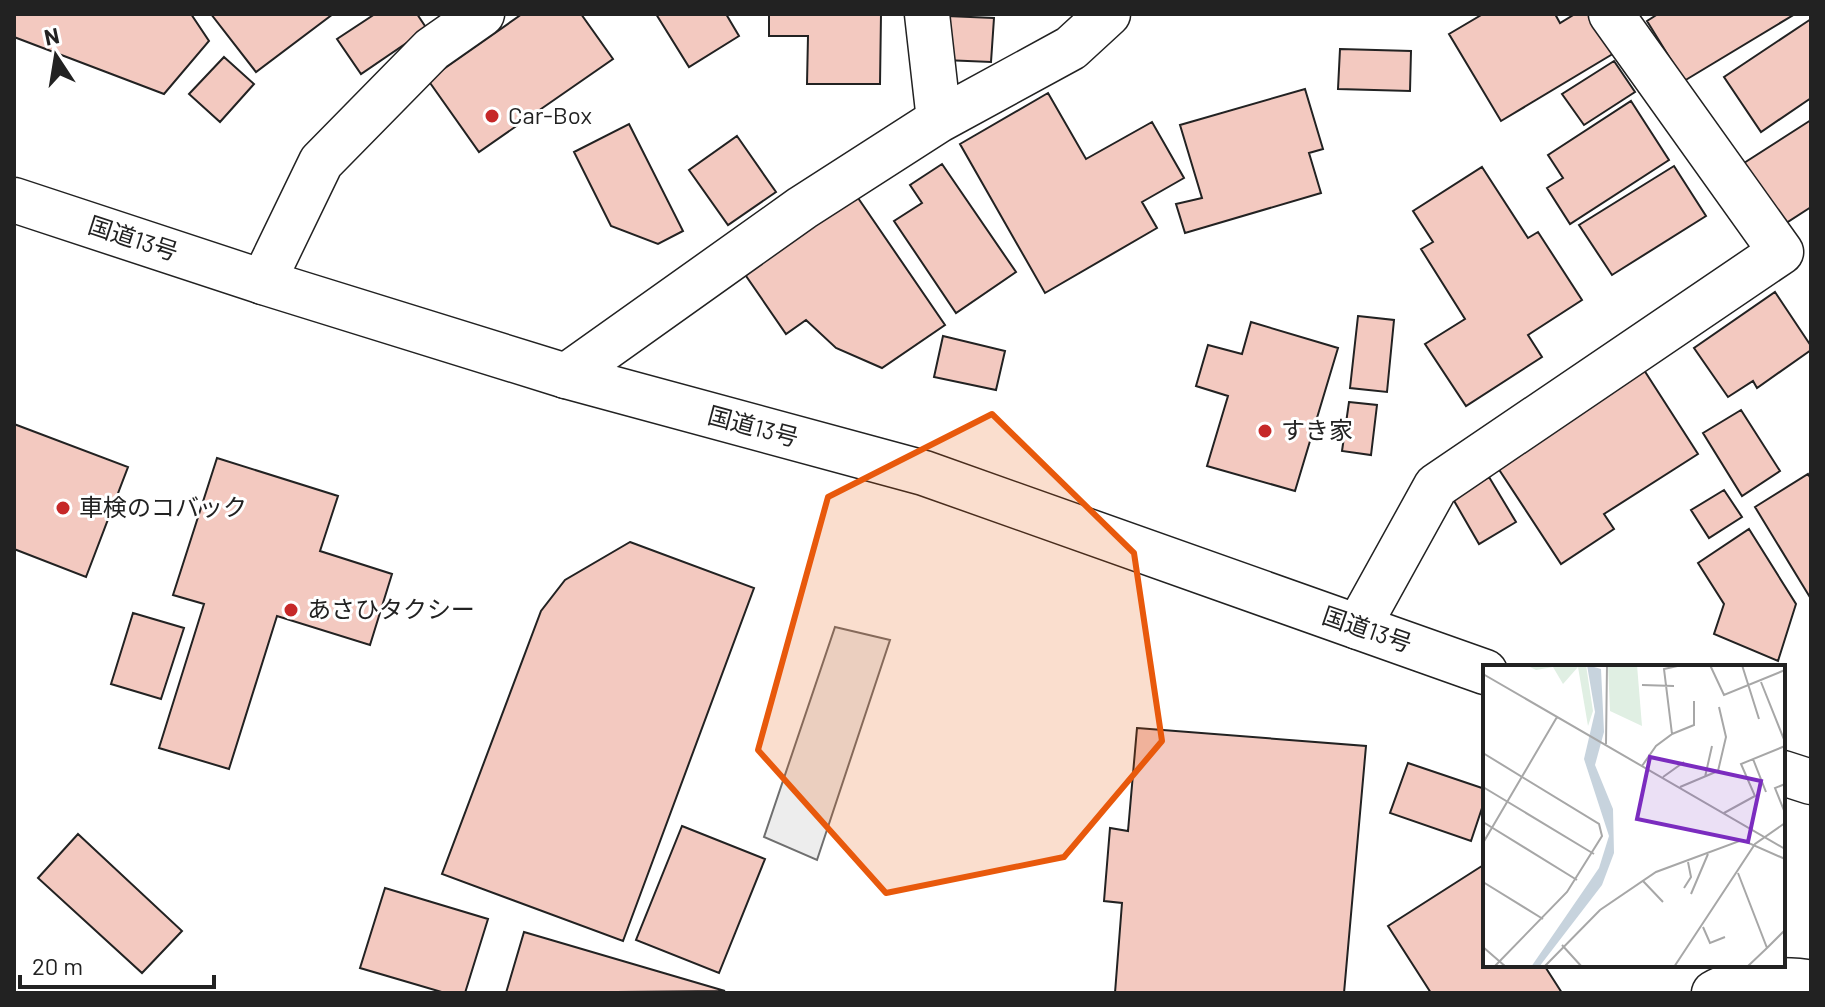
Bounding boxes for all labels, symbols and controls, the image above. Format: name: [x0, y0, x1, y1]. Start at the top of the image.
north arrow: [16, 16, 96, 96]
text: N: [42, 21, 61, 50]
place label: Car-Box: [508, 100, 592, 129]
marker: Car-Box: [483, 107, 501, 125]
street label: 国道13号: [85, 209, 182, 266]
street label: 国道13号: [705, 400, 802, 452]
place label: すき家: [1281, 415, 1353, 444]
marker: すき家: [1256, 422, 1274, 440]
place label: 車検のコバック: [79, 492, 247, 521]
marker: 車検のコバック: [54, 499, 72, 517]
place label: あさひタクシー: [307, 594, 475, 623]
street label: 国道13号: [1319, 600, 1416, 657]
marker: あさひタクシー: [282, 601, 300, 619]
inset map: [1483, 665, 1785, 967]
scale bar: [20, 939, 214, 989]
text: 20 m: [32, 951, 83, 980]

